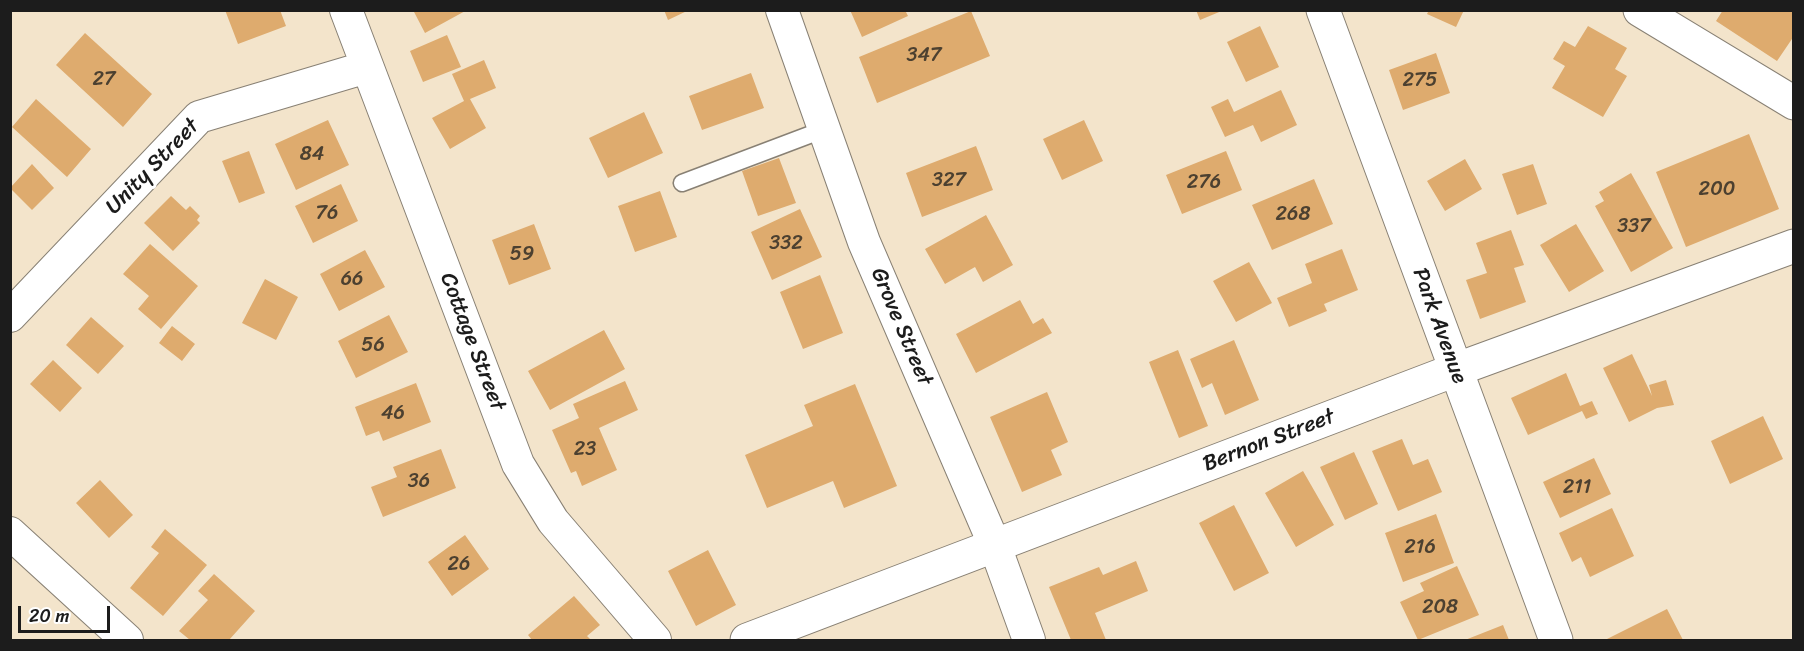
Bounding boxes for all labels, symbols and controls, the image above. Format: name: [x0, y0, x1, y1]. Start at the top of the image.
house number: 347: [907, 44, 941, 68]
house number: 27: [93, 68, 115, 92]
house number: 275: [1402, 69, 1438, 93]
street label: Unity Street: [101, 114, 205, 220]
house number: 84: [300, 143, 324, 167]
house number: 327: [932, 169, 966, 193]
house number: 276: [1187, 171, 1221, 195]
house number: 200: [1699, 178, 1735, 202]
house number: 76: [316, 202, 338, 226]
house number: 268: [1276, 203, 1310, 227]
house number: 337: [1617, 215, 1651, 239]
house number: 332: [769, 232, 803, 256]
house number: 59: [510, 243, 534, 267]
street label: Grove Street: [864, 264, 938, 390]
street label: Park Avenue: [1406, 265, 1472, 387]
house number: 66: [341, 268, 363, 292]
street label: Cottage Street: [434, 269, 510, 415]
house number: 56: [361, 334, 385, 358]
house number: 46: [381, 402, 405, 426]
street label: Bernon Street: [1199, 404, 1339, 478]
house number: 23: [574, 438, 596, 462]
house number: 36: [408, 470, 430, 494]
house number: 211: [1563, 476, 1591, 500]
house number: 216: [1404, 536, 1436, 560]
house number: 26: [448, 553, 470, 577]
scale bar: [21, 594, 112, 632]
house number: 208: [1422, 596, 1458, 620]
text: 20 m: [29, 600, 69, 632]

